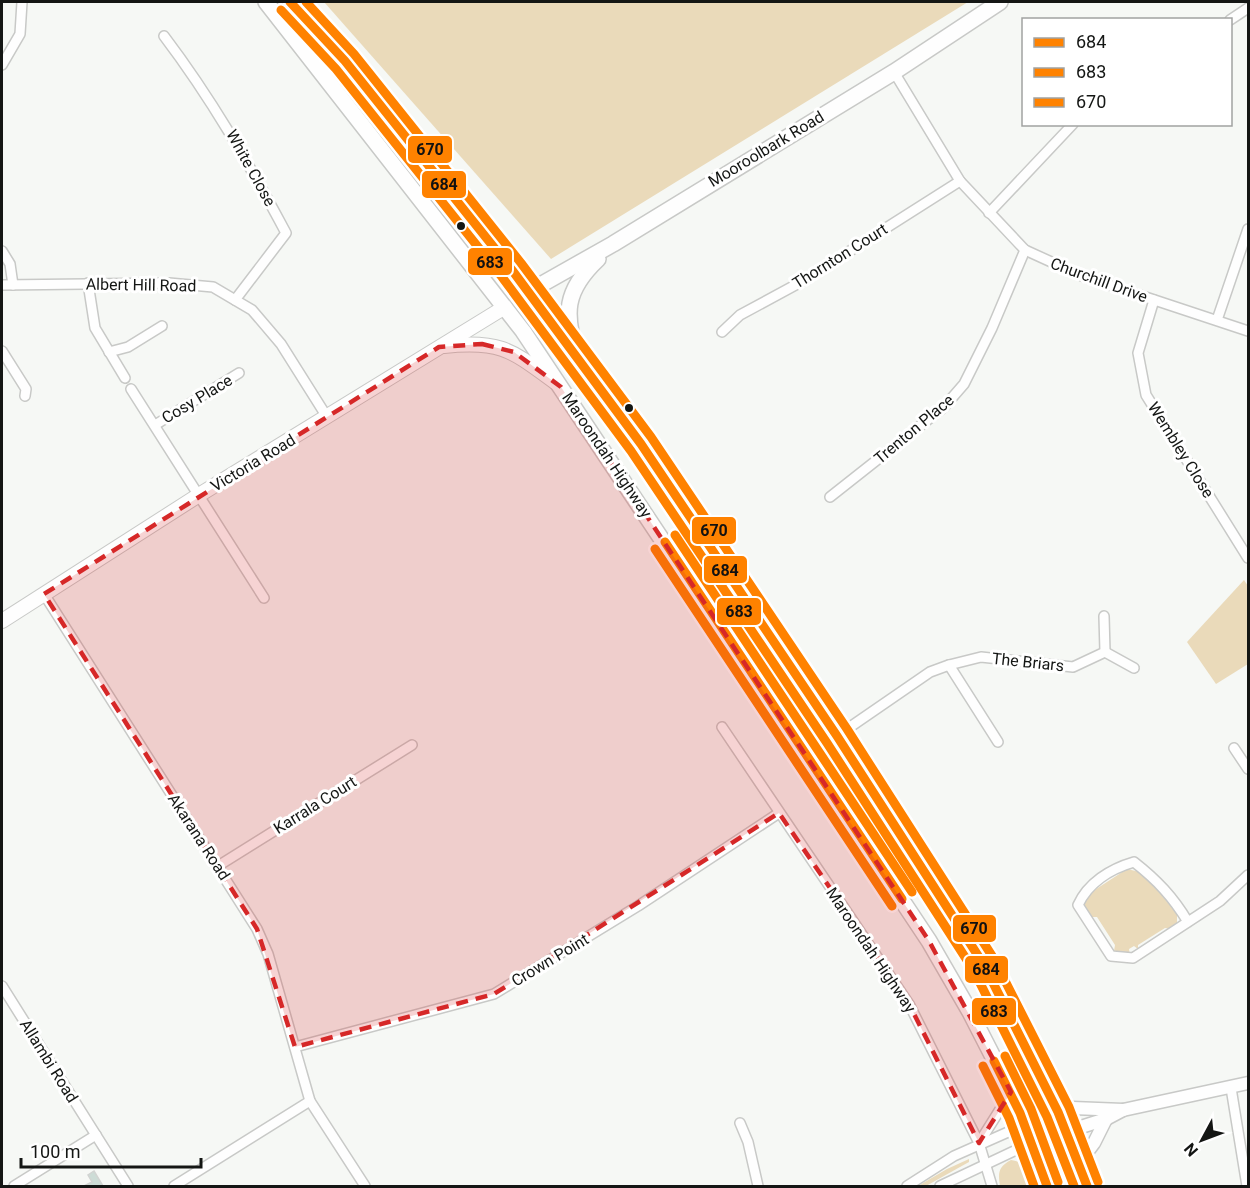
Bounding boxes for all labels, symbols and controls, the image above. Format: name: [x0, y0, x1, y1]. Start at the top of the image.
legend: [1022, 18, 1232, 126]
text: 684: [1076, 31, 1106, 52]
text: 683: [1076, 61, 1106, 82]
text: 670: [1076, 91, 1106, 112]
street label: Mooroolbark Road: [705, 107, 827, 191]
street label: White Close: [222, 126, 280, 210]
line badge: 670: [407, 135, 453, 164]
text: 670: [416, 140, 444, 159]
line badge: 684: [421, 170, 467, 199]
text: 684: [430, 175, 458, 194]
street label: Thornton Court: [789, 219, 891, 293]
unlabelled marker: [455, 220, 467, 232]
line badge: 683: [467, 247, 513, 276]
text: 683: [476, 253, 504, 272]
street label: Churchill Drive: [1048, 254, 1150, 306]
street label: Albert Hill Road: [86, 275, 196, 295]
street label: Cosy Place: [158, 371, 236, 427]
street label: Maroondah Highway: [558, 389, 656, 522]
street label: Trenton Place: [870, 390, 958, 468]
street label: Wembley Close: [1144, 399, 1218, 501]
unlabelled marker: [623, 402, 635, 414]
street label: Victoria Road: [207, 430, 299, 496]
line badge: 670: [691, 516, 737, 545]
text: 670: [700, 521, 728, 540]
line badge: 684: [703, 555, 748, 584]
text: 684: [711, 561, 739, 580]
line badge: 683: [716, 597, 762, 626]
text: 683: [725, 602, 753, 621]
street label: The Briars: [991, 649, 1065, 675]
street label: Karrala Court: [270, 772, 360, 838]
street label: Akarana Road: [164, 790, 234, 884]
street label: Maroondah Highway: [822, 884, 920, 1017]
line badge: 670: [952, 914, 997, 943]
text: 670: [960, 919, 988, 938]
street label: Crown Point: [508, 930, 592, 990]
line badge: 684: [964, 955, 1009, 984]
text: 684: [972, 960, 1000, 979]
line badge: 683: [971, 997, 1017, 1026]
text: 683: [980, 1002, 1008, 1021]
street label: Allambi Road: [16, 1016, 82, 1106]
north arrow: [1172, 1110, 1232, 1170]
scale bar: [21, 1131, 201, 1169]
text: N: [1180, 1139, 1202, 1160]
text: 100 m: [30, 1141, 81, 1162]

